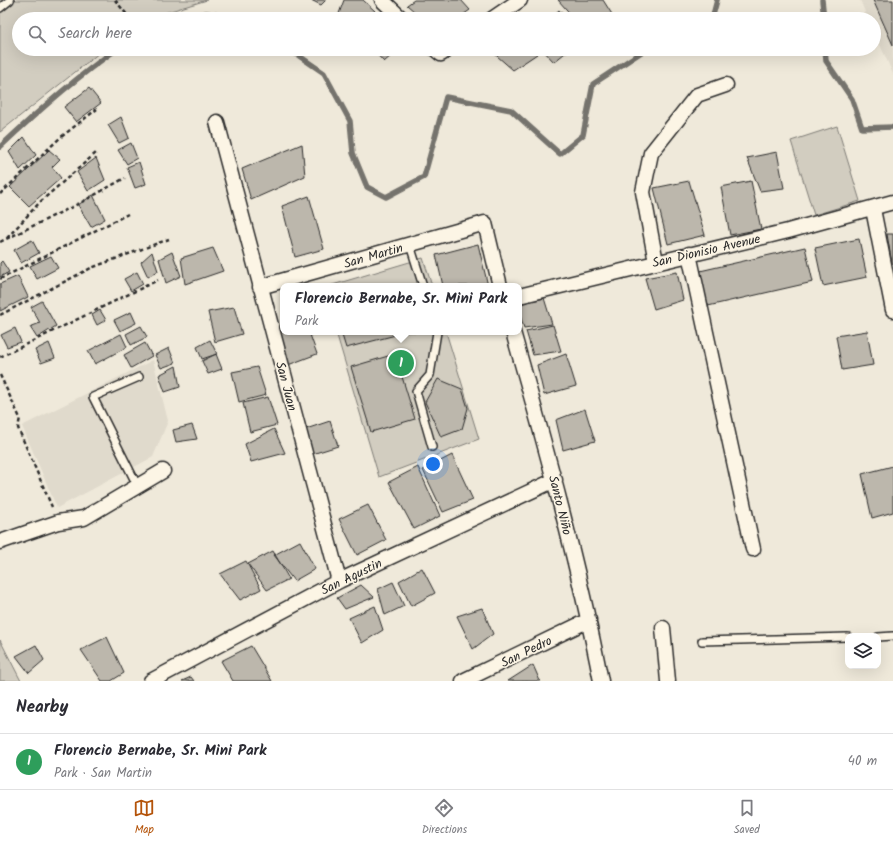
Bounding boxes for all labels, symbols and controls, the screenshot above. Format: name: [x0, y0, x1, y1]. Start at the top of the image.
search box: [12, 12, 881, 56]
text: Search here: [58, 22, 132, 46]
icon: search: [26, 23, 48, 45]
street label: San Dionisio Avenue: [650, 229, 763, 274]
street label: San Martin: [341, 238, 406, 275]
popup: [280, 283, 522, 335]
text: Florencio Bernabe, Sr. Mini Park: [295, 287, 507, 311]
text: Park: [295, 311, 318, 332]
pin: 1: [388, 348, 414, 378]
street label: San Juan: [269, 359, 302, 414]
your location: [423, 454, 443, 474]
street label: Santo Niño: [542, 473, 577, 537]
street label: San Agustin: [317, 553, 386, 601]
street label: San Pedro: [497, 631, 556, 674]
map controls: [845, 633, 881, 669]
button: layers: [845, 633, 881, 669]
text: Nearby: [16, 694, 68, 721]
text: Florencio Bernabe, Sr. Mini Park: [54, 739, 266, 763]
text: 1: [27, 751, 31, 772]
text: 40 m: [848, 751, 877, 772]
text: Park · San Martin: [54, 763, 152, 784]
tab: Map: [133, 797, 155, 839]
tab: Directions: [422, 797, 467, 839]
tab: Saved: [734, 797, 760, 839]

